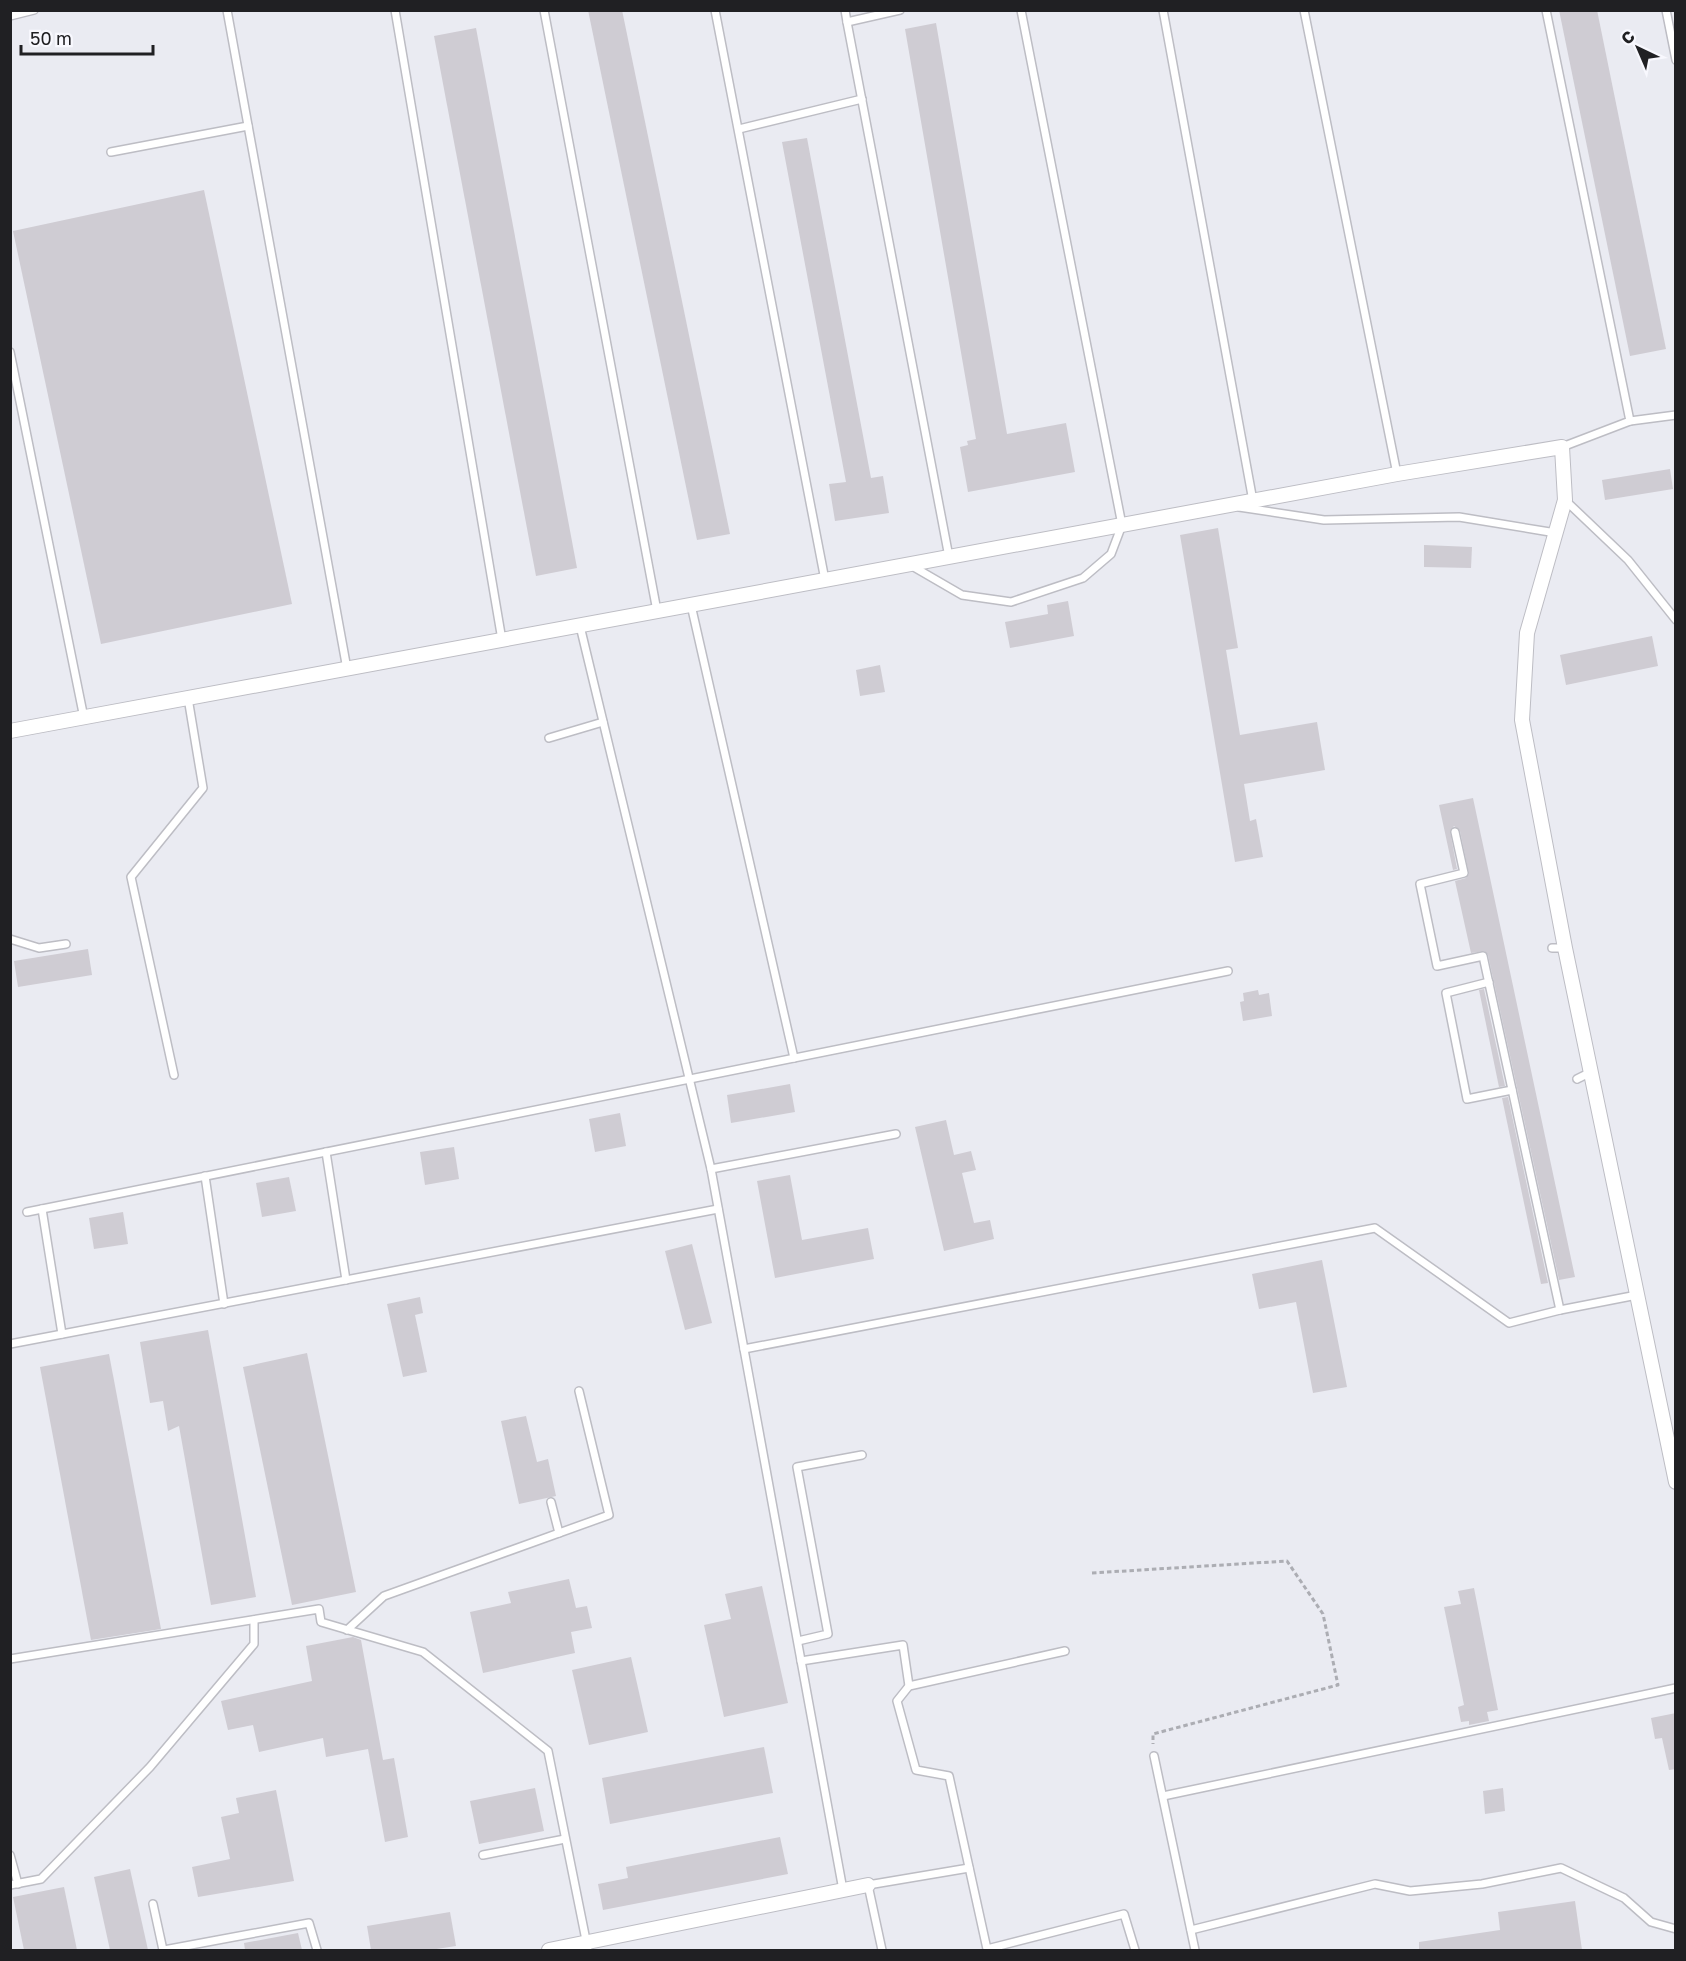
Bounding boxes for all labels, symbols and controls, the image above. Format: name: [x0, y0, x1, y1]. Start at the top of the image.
scale bar: [21, 18, 153, 56]
north arrow: [1608, 18, 1668, 78]
text: С: [1617, 26, 1639, 48]
text: 50 m: [30, 27, 72, 49]

